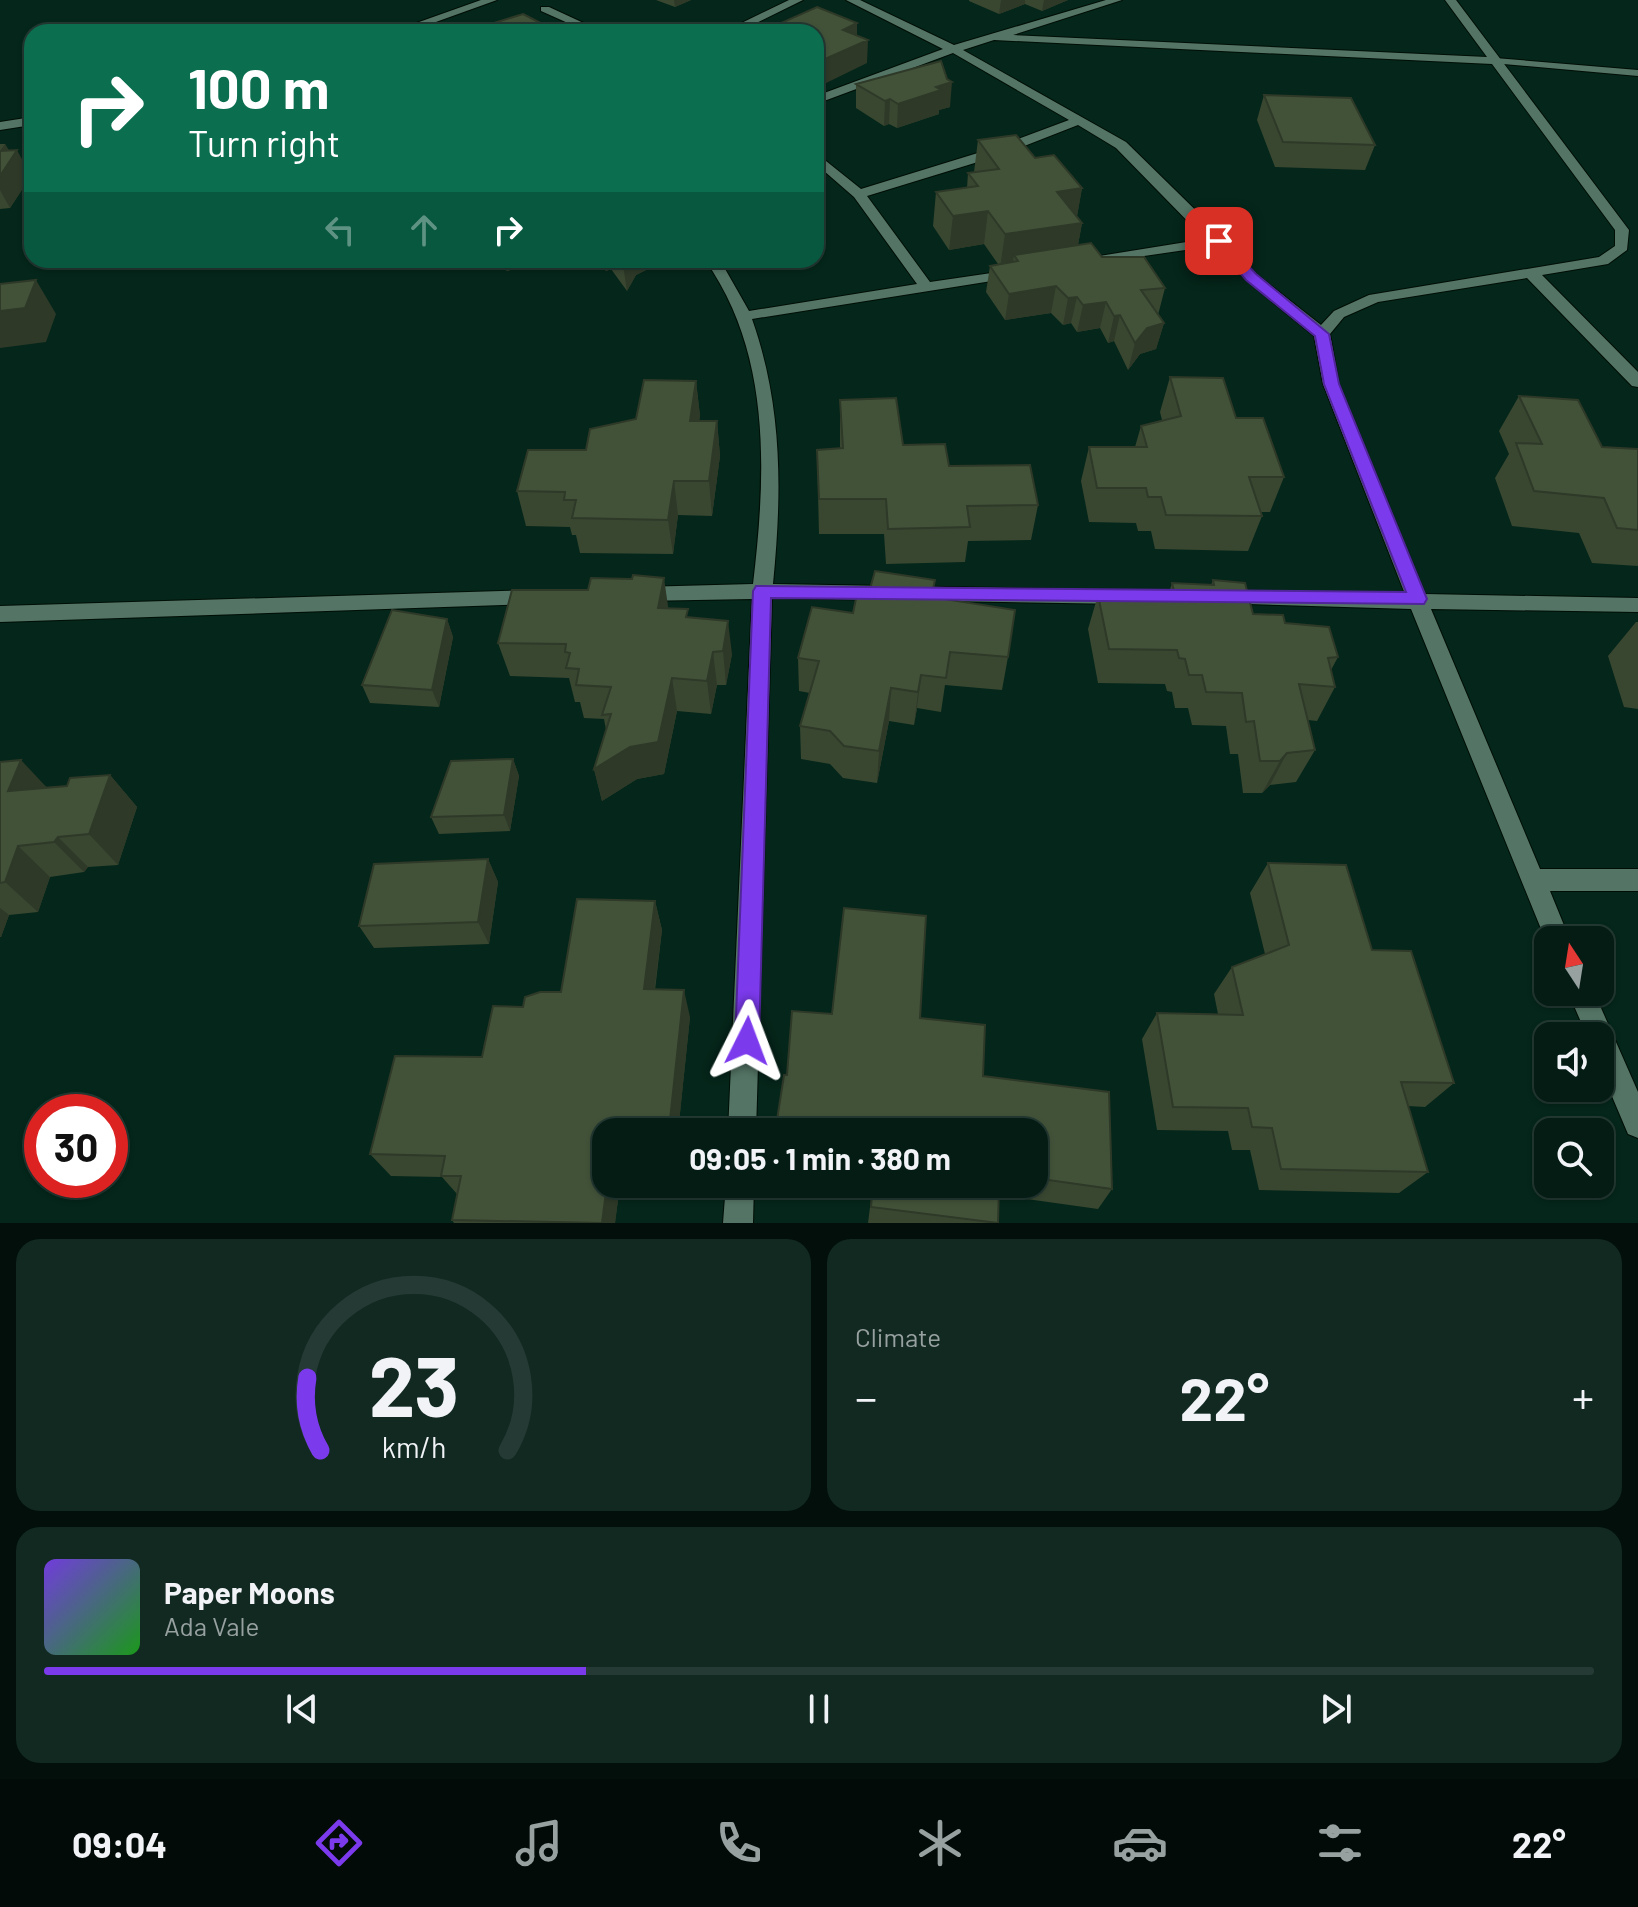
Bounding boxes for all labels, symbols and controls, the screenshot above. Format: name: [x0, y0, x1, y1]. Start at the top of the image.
text: 100 m: [188, 53, 330, 120]
icon: right: [56, 56, 160, 160]
text: Turn right: [188, 121, 340, 164]
pin: [1185, 207, 1253, 275]
icon: left: [318, 208, 362, 252]
icon: ahead: [402, 208, 446, 252]
icon: right: [486, 208, 530, 252]
icon: arrive: [1197, 219, 1241, 263]
north arrow: [1534, 926, 1614, 1006]
map controls: [1534, 926, 1614, 1198]
position arrow: [705, 999, 789, 1083]
button: sound: [1534, 1022, 1614, 1102]
speed limit sign: 30: [24, 1094, 128, 1198]
button: search: [1534, 1118, 1614, 1198]
text: 09:05 · 1 min · 380 m: [689, 1140, 951, 1176]
text: Climate: [855, 1321, 941, 1352]
text: 23: [368, 1334, 459, 1434]
text: 22°: [1180, 1361, 1269, 1433]
text: −: [855, 1370, 877, 1423]
text: +: [1572, 1370, 1594, 1423]
text: km/h: [381, 1429, 446, 1464]
text: Paper Moons: [164, 1574, 335, 1610]
text: Ada Vale: [164, 1610, 259, 1641]
icon: previous: [280, 1687, 324, 1731]
icon: pause: [797, 1687, 841, 1731]
icon: next: [1314, 1687, 1358, 1731]
icon: directions: [311, 1815, 367, 1871]
icon: music: [511, 1815, 567, 1871]
icon: phone: [711, 1815, 767, 1871]
icon: climate: [912, 1815, 968, 1871]
icon: car: [1112, 1815, 1168, 1871]
icon: filters: [1312, 1815, 1368, 1871]
text: 09:04: [72, 1822, 167, 1865]
text: 22°: [1512, 1822, 1566, 1865]

